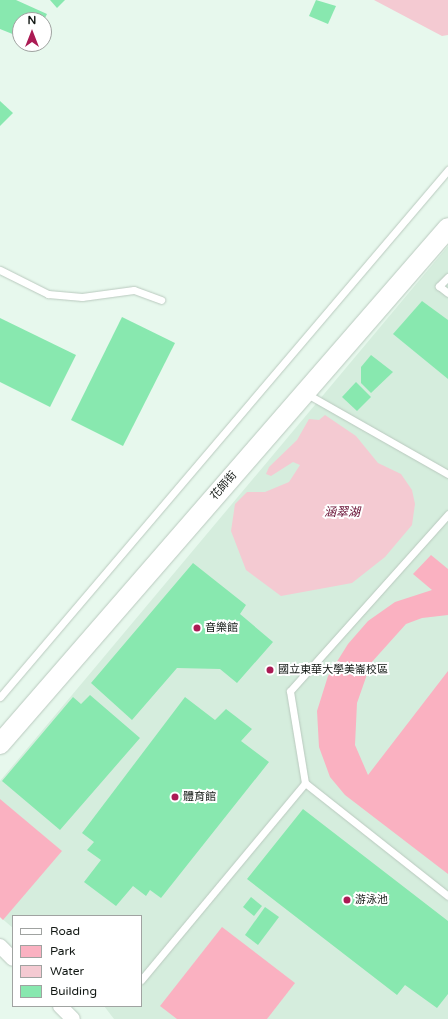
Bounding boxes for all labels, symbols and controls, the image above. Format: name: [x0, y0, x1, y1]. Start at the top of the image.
north arrow: [12, 12, 52, 52]
text: N: [28, 14, 36, 27]
street label: 花師街: [208, 469, 240, 503]
water label: 涵翠湖: [324, 506, 360, 520]
place label: 音樂館: [205, 621, 238, 635]
marker: 音樂館: [192, 623, 202, 633]
place label: 國立東華大學美崙校區: [278, 663, 388, 677]
marker: 國立東華大學美崙校區: [265, 665, 275, 675]
place label: 體育館: [183, 790, 216, 804]
marker: 體育館: [170, 792, 180, 802]
place label: 游泳池: [355, 893, 388, 907]
marker: 游泳池: [342, 895, 352, 905]
legend: [12, 915, 142, 1007]
text: Road: [50, 924, 80, 938]
text: Park: [50, 944, 76, 958]
text: Water: [50, 964, 84, 978]
text: Building: [50, 984, 97, 998]

